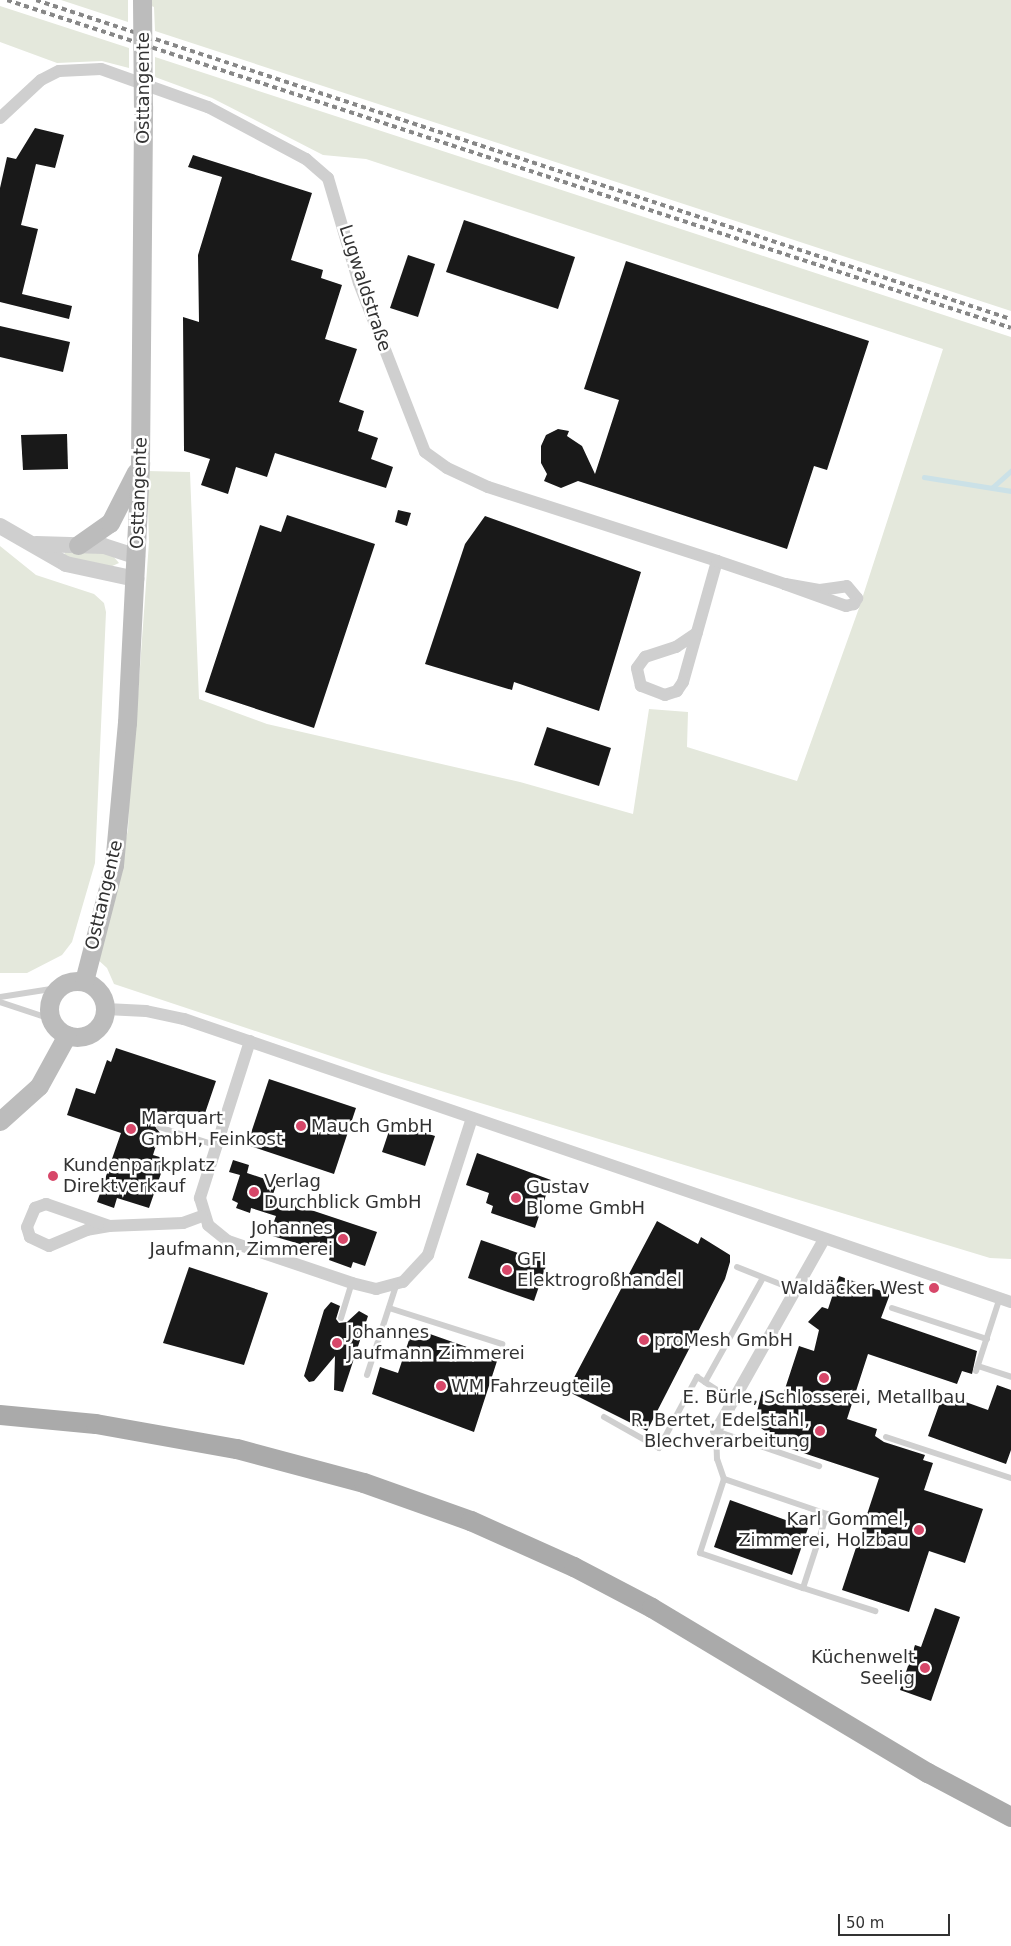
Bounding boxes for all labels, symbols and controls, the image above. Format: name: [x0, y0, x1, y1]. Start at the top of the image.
street label: Osttangente: [132, 32, 154, 144]
street label: Lugwaldstraße: [334, 222, 396, 354]
street label: Osttangente: [126, 437, 152, 549]
street label: Osttangente: [81, 838, 127, 952]
place label: Marquart GmbH, Feinkost: [141, 1108, 283, 1150]
place label: Mauch GmbH: [311, 1115, 432, 1137]
marker: Mauch GmbH: [295, 1120, 307, 1132]
marker: Marquart GmbH, Feinkost: [125, 1123, 137, 1135]
place label: Kundenparkplatz Direktverkauf: [63, 1155, 215, 1198]
marker: Kundenparkplatz Direktverkauf: [47, 1170, 59, 1182]
place label: Verlag Durchblick GmbH: [264, 1171, 421, 1214]
place label: Gustav Blome GmbH: [526, 1177, 645, 1220]
marker: Verlag Durchblick GmbH: [248, 1186, 260, 1198]
marker: Gustav Blome GmbH: [510, 1192, 522, 1204]
place label: Johannes Jaufmann, Zimmerei: [150, 1218, 333, 1260]
marker: Johannes Jaufmann, Zimmerei: [337, 1233, 349, 1245]
place label: GFI Elektrogroßhandel: [517, 1249, 682, 1292]
marker: GFI Elektrogroßhandel: [501, 1264, 513, 1276]
place label: Waldäcker West: [781, 1277, 924, 1299]
marker: Waldäcker West: [928, 1282, 940, 1294]
place label: Johannes Jaufmann Zimmerei: [347, 1322, 525, 1365]
place label: proMesh GmbH: [654, 1329, 793, 1351]
marker: proMesh GmbH: [638, 1334, 650, 1346]
marker: Johannes Jaufmann Zimmerei: [331, 1337, 343, 1349]
marker: E. Bürle, Schlosserei, Metallbau: [818, 1372, 830, 1384]
place label: WM Fahrzeugteile: [451, 1375, 611, 1397]
marker: WM Fahrzeugteile: [435, 1380, 447, 1392]
place label: E. Bürle, Schlosserei, Metallbau: [682, 1386, 966, 1408]
place label: R. Bertet, Edelstahl, Blechverarbeitung: [631, 1410, 810, 1452]
marker: R. Bertet, Edelstahl, Blechverarbeitung: [814, 1425, 826, 1437]
place label: Karl Gommel, Zimmerei, Holzbau: [738, 1509, 909, 1552]
marker: Karl Gommel, Zimmerei, Holzbau: [913, 1524, 925, 1536]
place label: Küchenwelt Seelig: [811, 1647, 915, 1690]
marker: Küchenwelt Seelig: [919, 1662, 931, 1674]
scale bar: [841, 1904, 954, 1936]
text: 50 m: [846, 1914, 884, 1932]

